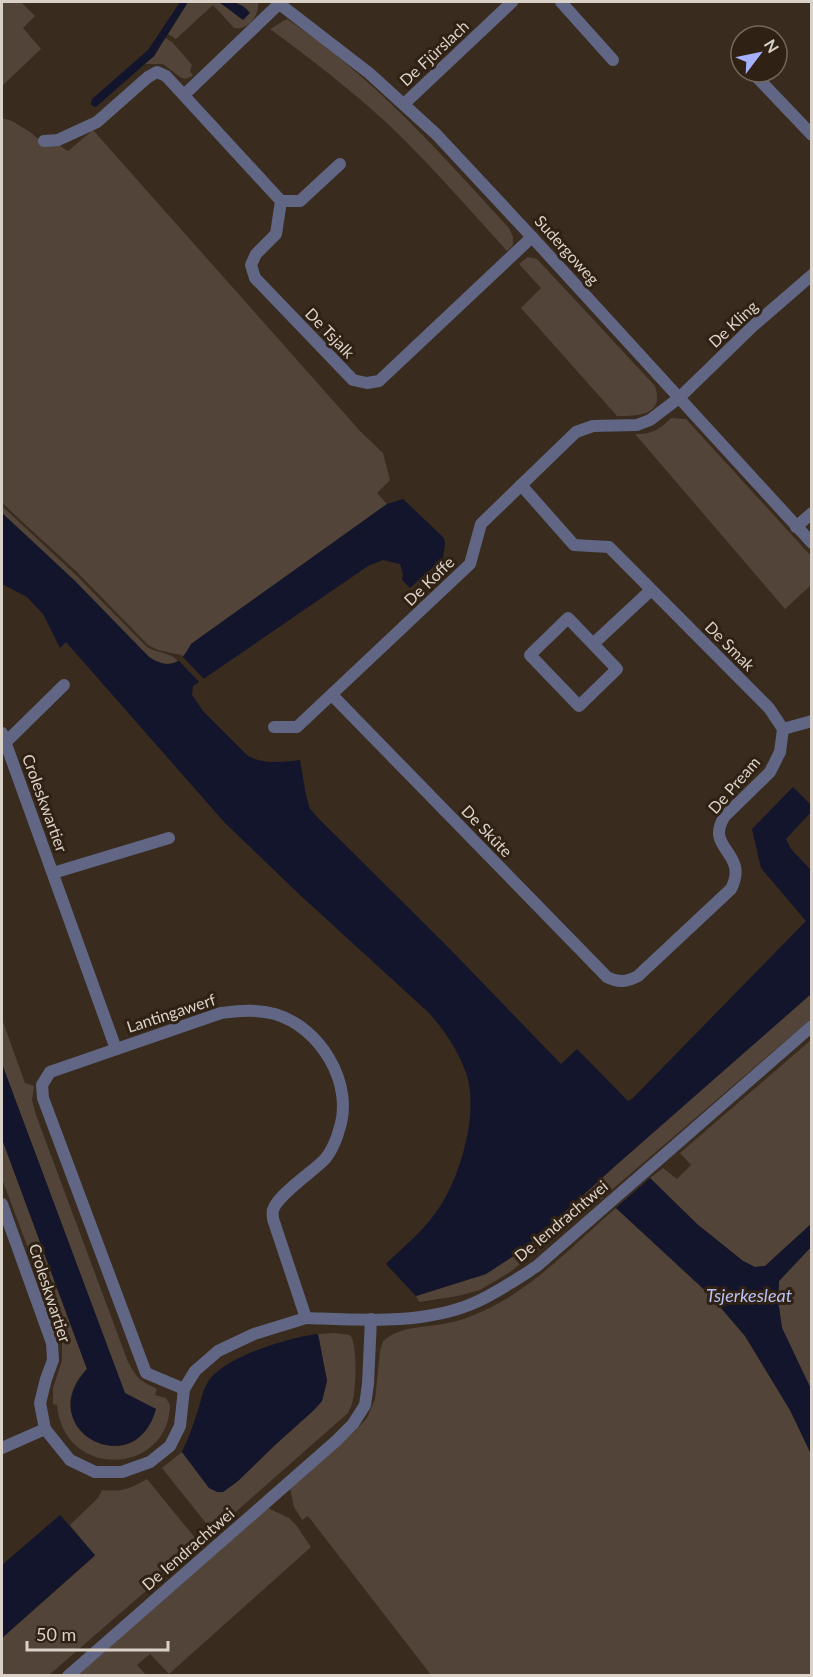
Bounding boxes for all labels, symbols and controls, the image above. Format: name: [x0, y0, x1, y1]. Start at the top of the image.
street label: De Fjûrslach: [395, 16, 472, 89]
north arrow: [729, 24, 789, 84]
text: N: [761, 36, 783, 56]
street label: Sudergoweg: [531, 211, 603, 288]
street label: De Kling: [704, 296, 761, 351]
street label: De Tsjalk: [302, 304, 359, 362]
street label: De Koffe: [400, 552, 458, 609]
street label: De Smak: [702, 617, 760, 675]
street label: Croleskwartier: [19, 751, 72, 855]
street label: De Pream: [704, 752, 763, 817]
street label: De Skûte: [458, 801, 517, 860]
street label: Lantingawerf: [124, 989, 218, 1036]
street label: De Iendrachtwei: [510, 1176, 611, 1265]
street label: Croleskwartier: [26, 1241, 75, 1345]
water label: Tsjerkesleat: [706, 1284, 793, 1306]
street label: De Iendrachtwei: [138, 1503, 238, 1594]
scale bar: [27, 1614, 168, 1652]
text: 50 m: [36, 1623, 76, 1645]

